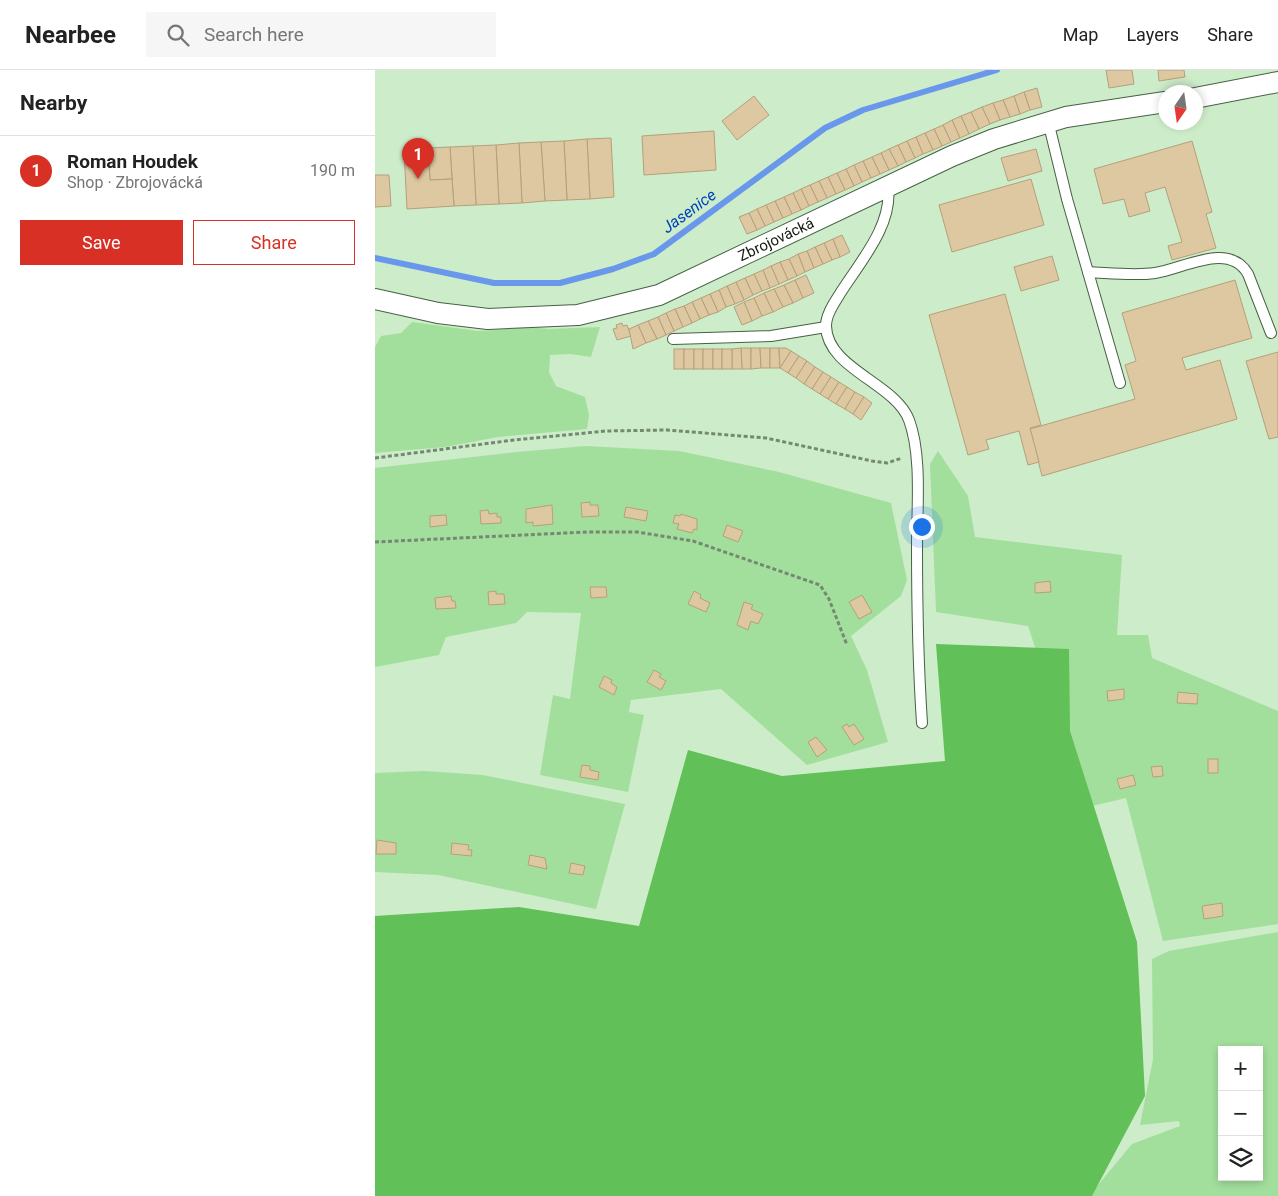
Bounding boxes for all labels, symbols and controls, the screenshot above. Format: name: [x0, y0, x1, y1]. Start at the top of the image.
search box: [146, 12, 496, 57]
text: Nearbee: [25, 21, 116, 49]
icon: search: [164, 21, 192, 49]
text: Search here: [204, 23, 304, 46]
text: Map: [1063, 24, 1098, 45]
text: Layers: [1126, 24, 1179, 45]
text: Share: [1207, 24, 1253, 45]
north arrow: [1158, 85, 1203, 130]
text: Nearby: [20, 91, 87, 115]
pin: 1: [402, 138, 434, 179]
text: Roman Houdek: [67, 150, 198, 173]
text: 1: [31, 161, 41, 180]
text: 190 m: [310, 161, 355, 180]
text: Shop · Zbrojovácká: [67, 173, 203, 192]
water label: Jasenice: [658, 185, 720, 237]
street label: Zbrojovácká: [735, 214, 817, 265]
button: Save: [20, 220, 183, 265]
button: Share: [193, 220, 355, 265]
your location: [909, 514, 935, 540]
map controls: [1218, 1046, 1263, 1181]
button: +: [1218, 1046, 1263, 1091]
button: −: [1218, 1091, 1263, 1136]
button: layers: [1218, 1136, 1263, 1181]

